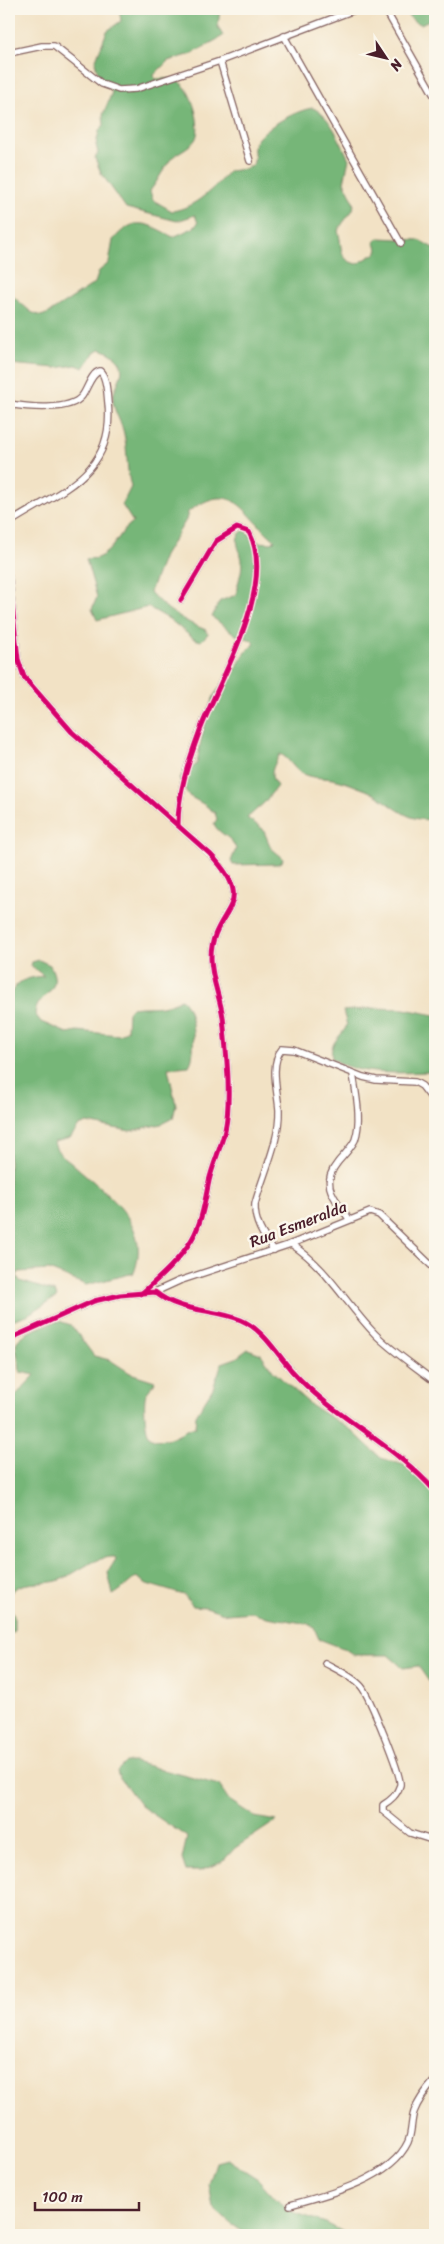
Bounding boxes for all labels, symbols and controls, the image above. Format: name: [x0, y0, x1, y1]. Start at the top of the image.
north arrow: [362, 32, 412, 82]
text: N: [383, 53, 410, 77]
street label: Rua Esmeralda: [245, 1192, 352, 1256]
scale bar: [35, 2179, 139, 2211]
text: 100 m: [42, 2184, 83, 2210]

